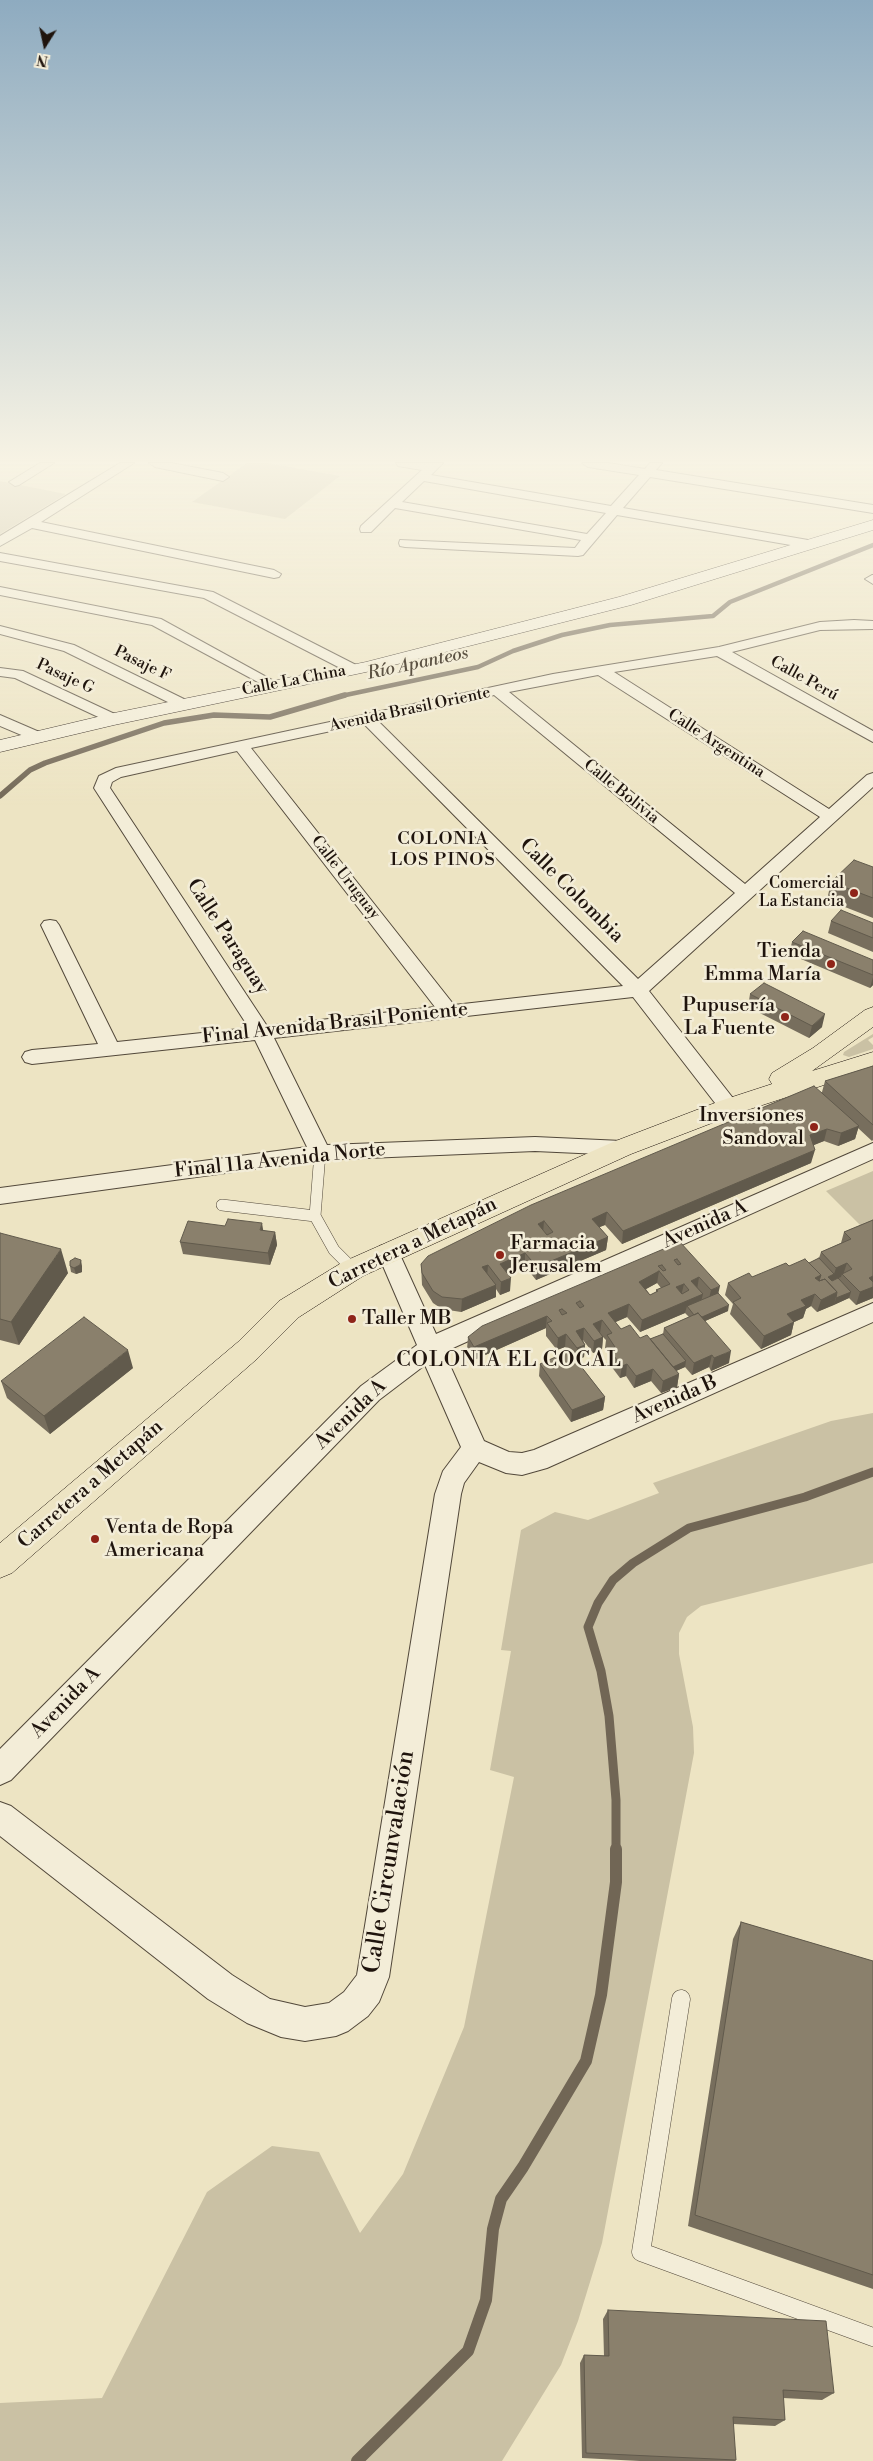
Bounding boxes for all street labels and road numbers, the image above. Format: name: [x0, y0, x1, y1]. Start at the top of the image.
street label: Pasaje F: [111, 642, 173, 686]
street label: Calle Perú: [767, 653, 841, 705]
street label: Pasaje G: [33, 655, 97, 699]
street label: Calle La China: [240, 662, 348, 700]
street label: Avenida Brasil Oriente: [328, 684, 492, 736]
street label: Calle Argentina: [664, 705, 768, 783]
street label: Calle Bolivia: [579, 756, 663, 828]
street label: Calle Uruguay: [306, 832, 384, 924]
street label: Calle Colombia: [514, 834, 628, 948]
street label: Calle Paraguay: [181, 875, 273, 999]
street label: Final Avenida Brasil Poniente: [201, 998, 469, 1050]
street label: Final 11a Avenida Norte: [173, 1138, 387, 1184]
street label: Carretera a Metapán: [325, 1193, 501, 1295]
street label: Avenida A: [659, 1196, 751, 1254]
street label: Avenida B: [629, 1371, 721, 1429]
street label: Avenida A: [310, 1375, 392, 1455]
street label: Carretera a Metapán: [14, 1415, 168, 1555]
street label: Avenida A: [26, 1662, 106, 1744]
street label: Calle Circunvalación: [358, 1748, 422, 1976]

